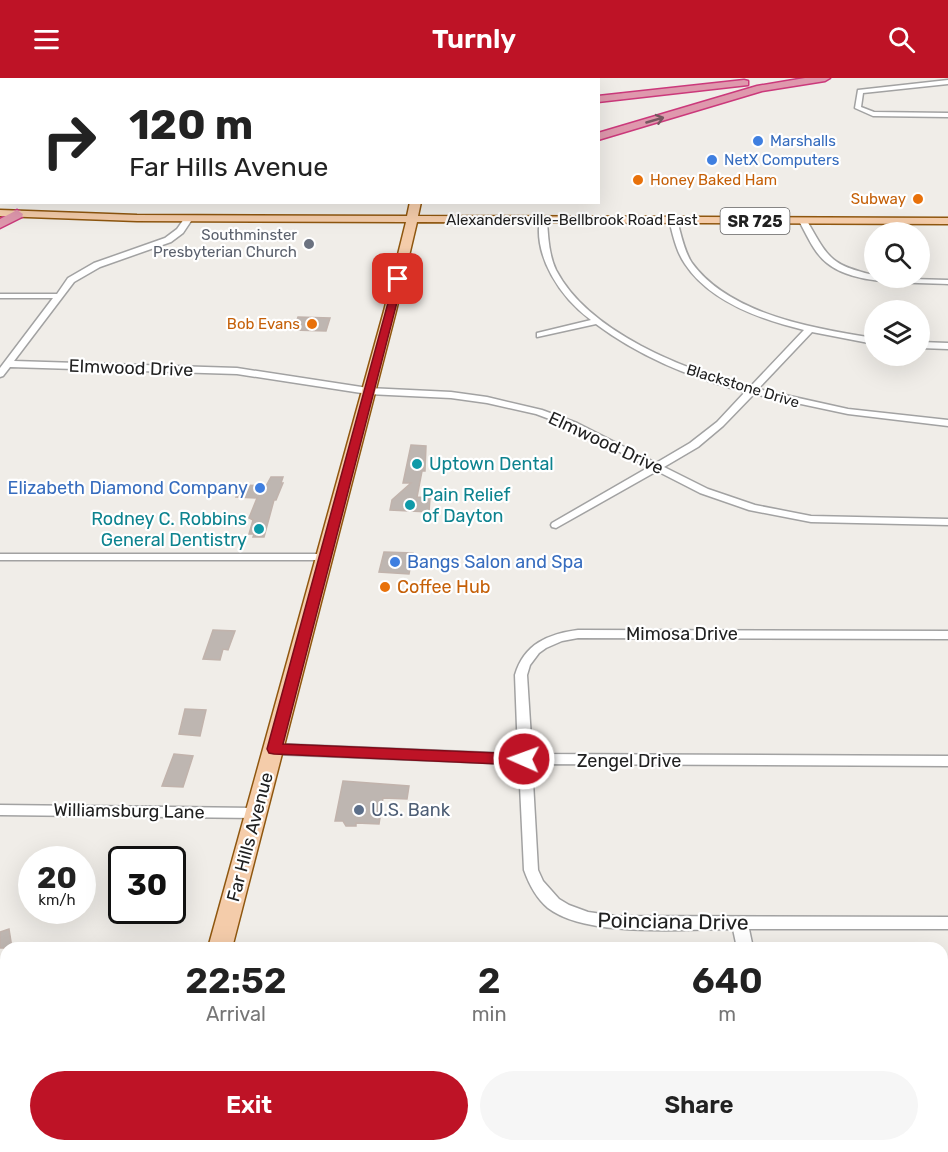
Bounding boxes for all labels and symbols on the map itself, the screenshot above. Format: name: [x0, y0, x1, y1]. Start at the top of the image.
one-way arrow: [645, 114, 664, 125]
place label: Marshalls: [770, 132, 836, 150]
marker: Marshalls: [751, 134, 765, 148]
place label: NetX Computers: [724, 151, 840, 169]
marker: NetX Computers: [705, 153, 719, 167]
place label: Honey Baked Ham: [650, 171, 777, 189]
marker: Honey Baked Ham: [631, 173, 645, 187]
place label: Subway: [851, 190, 906, 208]
marker: Subway: [911, 192, 925, 206]
road number: SR 725: [720, 208, 789, 234]
street label: Alexandersville-Bellbrook Road East: [446, 211, 698, 229]
place label: Southminster Presbyterian Church: [153, 226, 297, 261]
marker: Southminster Presbyterian Church: [302, 237, 316, 251]
pin: [372, 253, 423, 304]
place label: Bob Evans: [227, 315, 300, 333]
marker: Bob Evans: [305, 317, 319, 331]
street label: Elmwood Drive: [68, 355, 194, 381]
street label: Blackstone Drive: [684, 360, 802, 412]
street label: Elmwood Drive: [545, 407, 667, 479]
place label: Uptown Dental: [429, 453, 554, 475]
marker: Uptown Dental: [410, 457, 424, 471]
place label: Elizabeth Diamond Company: [8, 477, 248, 499]
marker: Elizabeth Diamond Company: [253, 481, 267, 495]
place label: Pain Relief of Dayton: [422, 484, 510, 527]
marker: Pain Relief of Dayton: [403, 498, 417, 512]
place label: Rodney C. Robbins General Dentistry: [91, 508, 247, 551]
marker: Rodney C. Robbins General Dentistry: [252, 522, 266, 536]
place label: Bangs Salon and Spa: [407, 551, 583, 573]
marker: Bangs Salon and Spa: [388, 555, 402, 569]
place label: Coffee Hub: [397, 576, 490, 598]
marker: Coffee Hub: [378, 580, 392, 594]
street label: Mimosa Drive: [626, 623, 738, 645]
position arrow: [492, 727, 556, 791]
street label: Zengel Drive: [577, 750, 681, 772]
street label: Far Hills Avenue: [222, 770, 278, 904]
street label: Williamsburg Lane: [53, 799, 205, 823]
place label: U.S. Bank: [371, 799, 451, 821]
marker: U.S. Bank: [352, 803, 366, 817]
speed limit sign: 30: [108, 846, 186, 924]
street label: Poinciana Drive: [597, 907, 749, 935]

